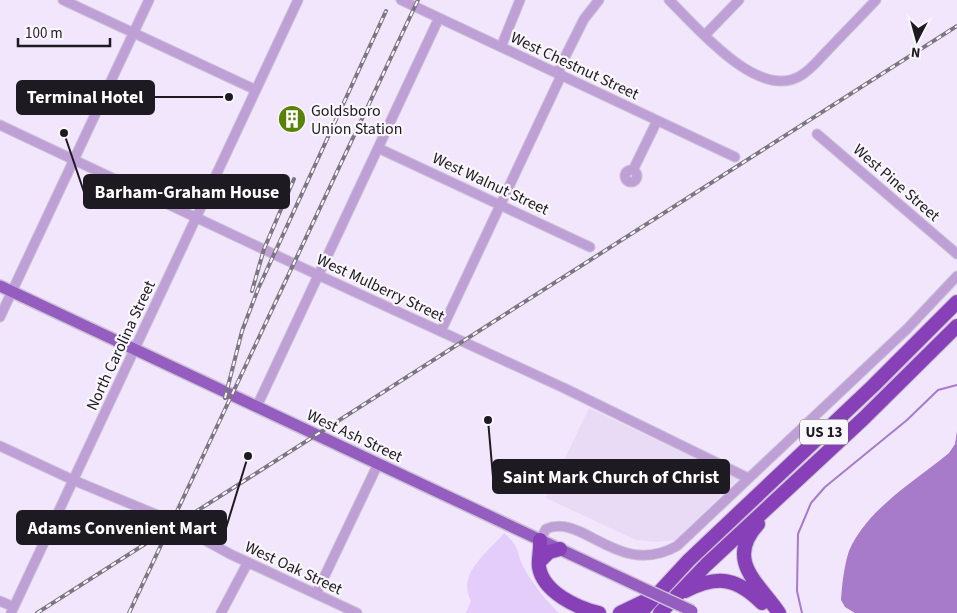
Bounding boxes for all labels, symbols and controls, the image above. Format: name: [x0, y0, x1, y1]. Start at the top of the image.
scale bar: [18, 15, 110, 47]
north arrow: [892, 15, 942, 65]
text: 100 m: [25, 23, 63, 44]
street label: West Chestnut Street: [507, 27, 643, 106]
text: N: [910, 42, 921, 62]
callout: Terminal Hotel: [17, 81, 154, 114]
text: Terminal Hotel: [27, 85, 143, 110]
place label: Goldsboro Union Station: [311, 100, 402, 140]
building icon: Goldsboro Union Station: [277, 104, 307, 134]
street label: West Pine Street: [848, 139, 945, 227]
street label: West Walnut Street: [429, 147, 553, 221]
callout: Barham-Graham House: [84, 175, 289, 208]
text: Barham-Graham House: [95, 180, 279, 205]
street label: West Mulberry Street: [313, 249, 449, 327]
street label: North Carolina Street: [81, 276, 161, 414]
street label: West Ash Street: [303, 404, 407, 468]
road number: US 13: [800, 420, 848, 444]
callout: Saint Mark Church of Christ: [493, 460, 729, 493]
text: Saint Mark Church of Christ: [503, 465, 719, 490]
callout: Adams Convenient Mart: [17, 511, 226, 544]
text: Adams Convenient Mart: [26, 516, 217, 541]
street label: West Oak Street: [241, 536, 347, 600]

